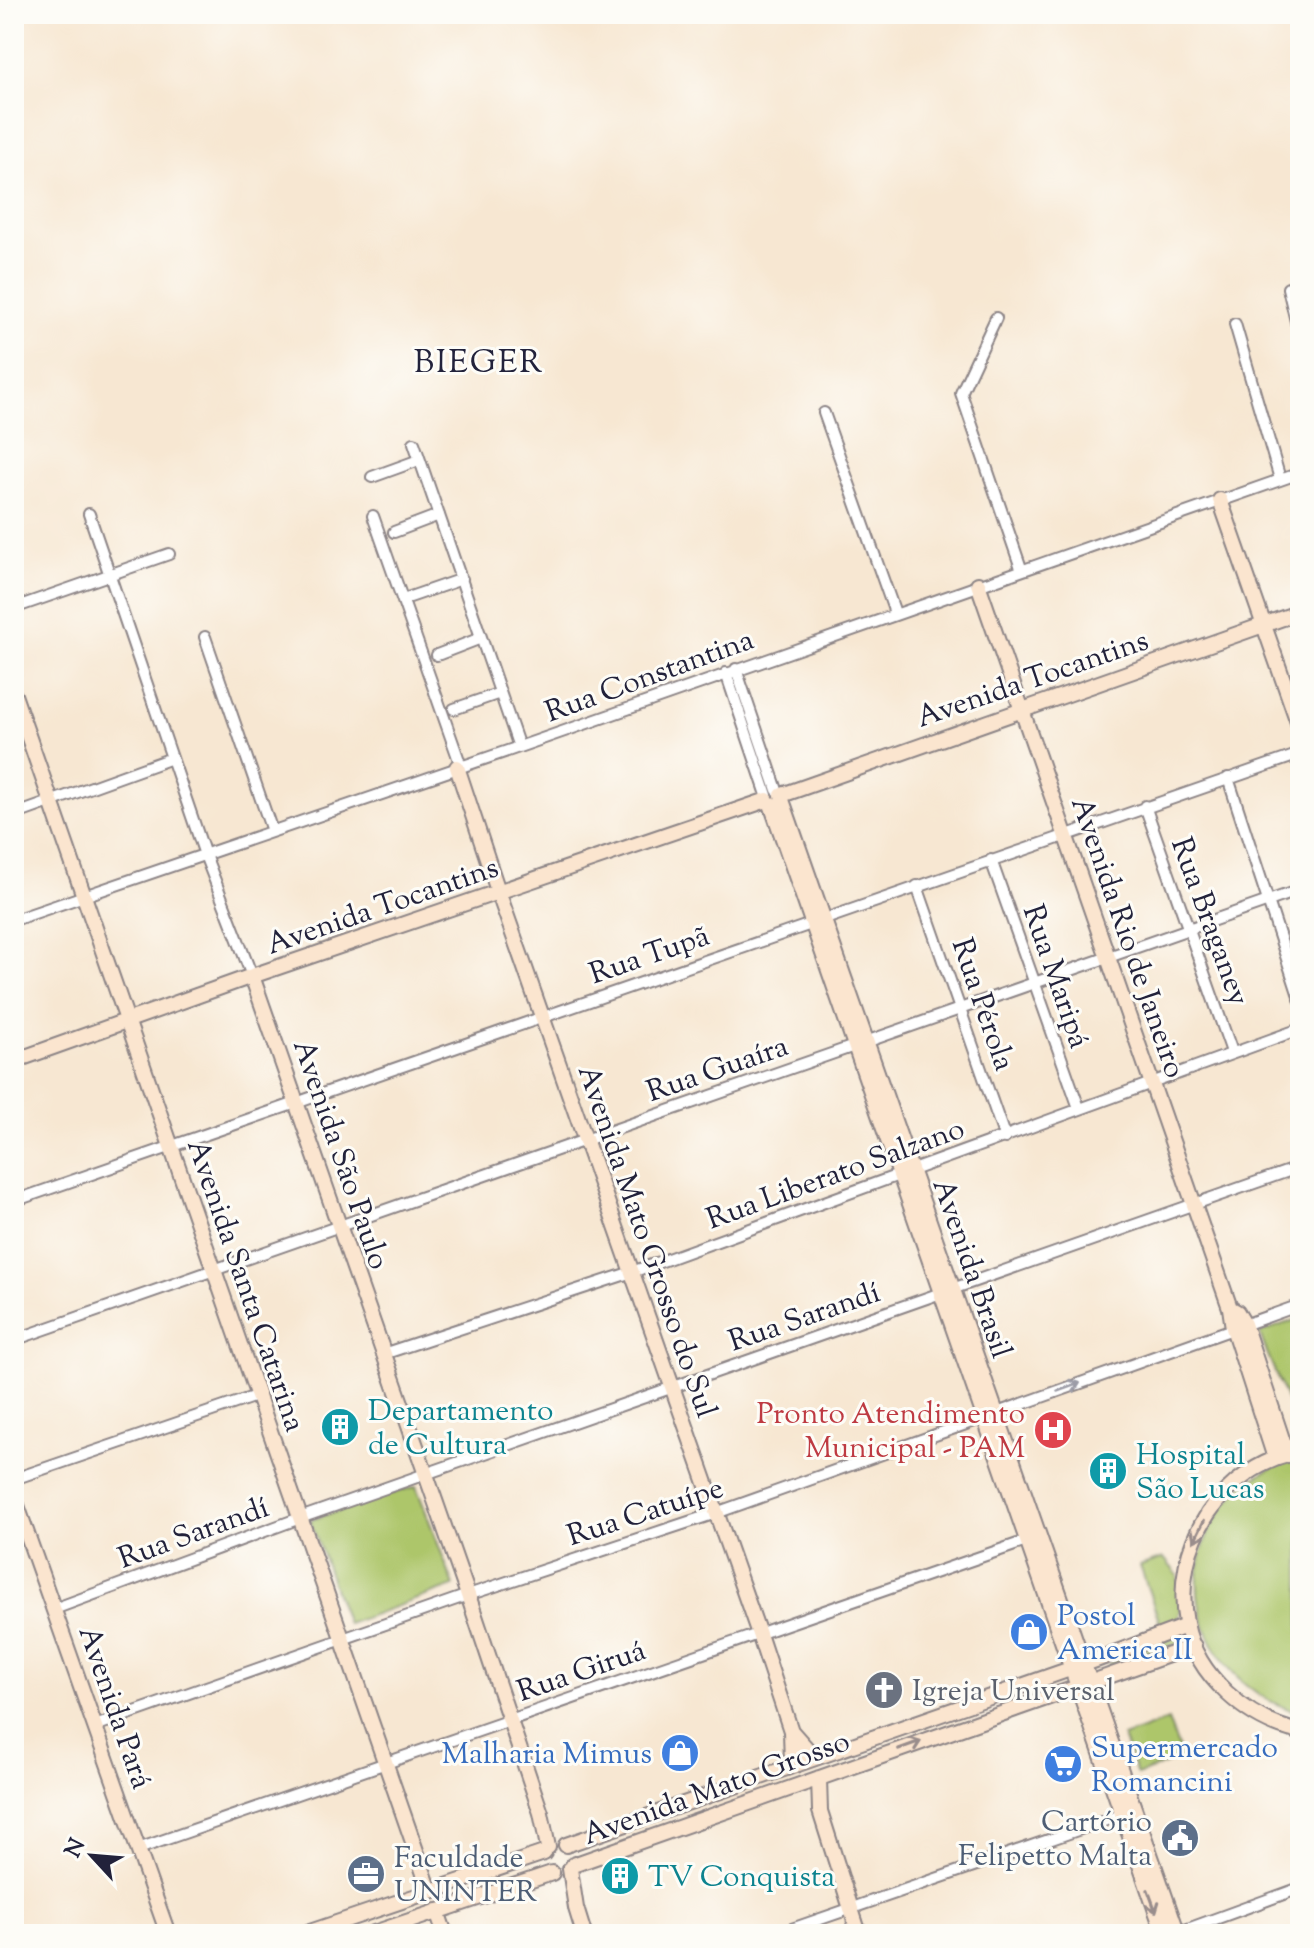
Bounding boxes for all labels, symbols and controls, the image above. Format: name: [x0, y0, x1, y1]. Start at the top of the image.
district label: BIEGER: [414, 341, 544, 387]
street label: Rua Constantina: [539, 620, 760, 735]
street label: Avenida Tocantins: [911, 621, 1155, 740]
street label: Avenida Rio de Janeiro: [1058, 792, 1195, 1084]
street label: Rua Braganey: [1158, 832, 1259, 1012]
street label: Avenida Tocantins: [261, 848, 505, 967]
street label: Rua Maripá: [1010, 899, 1099, 1055]
street label: Rua Tupã: [584, 916, 716, 997]
street label: Rua Pérola: [939, 933, 1024, 1077]
street label: Rua Guaíra: [641, 1026, 795, 1115]
street label: Avenida São Paulo: [280, 1034, 399, 1276]
street label: Avenida Mato Grosso do Sul: [565, 1060, 726, 1424]
street label: Rua Liberato Salzano: [701, 1109, 971, 1242]
street label: Avenida Santa Catarina: [174, 1134, 315, 1438]
street label: Avenida Brasil: [920, 1173, 1021, 1364]
street label: Rua Sarandí: [723, 1272, 886, 1364]
one-way arrow: [1057, 1379, 1081, 1393]
place label: Departamento de Cultura: [368, 1391, 553, 1468]
place label: Pronto Atendimento Municipal - PAM: [757, 1394, 1025, 1471]
building icon: Departamento de Cultura: [319, 1406, 361, 1448]
hospital icon: Pronto Atendimento Municipal - PAM: [1032, 1409, 1074, 1451]
place label: Hospital São Lucas: [1136, 1435, 1265, 1512]
building icon: Hospital São Lucas: [1087, 1450, 1129, 1492]
street label: Rua Catuípe: [562, 1468, 729, 1559]
street label: Rua Sarandí: [113, 1487, 275, 1581]
one-way arrow: [1190, 1518, 1206, 1542]
place label: Postol America II: [1057, 1596, 1193, 1673]
shop icon: Postol America II: [1008, 1611, 1050, 1653]
street label: Avenida Pará: [66, 1621, 162, 1795]
street label: Rua Giruá: [512, 1630, 652, 1714]
church icon: Igreja Universal: [863, 1669, 905, 1711]
place label: Igreja Universal: [912, 1671, 1115, 1714]
street label: Avenida Mato Grosso: [577, 1721, 856, 1858]
place label: Supermercado Romancini: [1091, 1728, 1278, 1805]
shop icon: Malharia Mimus: [659, 1732, 701, 1774]
place label: Malharia Mimus: [442, 1734, 652, 1777]
one-way arrow: [897, 1737, 922, 1752]
supermarket icon: Supermercado Romancini: [1042, 1743, 1084, 1785]
place label: Cartório Felipetto Malta: [958, 1802, 1152, 1879]
north arrow: [52, 1816, 132, 1896]
public building icon: Cartório Felipetto Malta: [1159, 1817, 1201, 1859]
text: N: [58, 1833, 95, 1863]
place label: Faculdade UNINTER: [394, 1838, 537, 1915]
office icon: Faculdade UNINTER: [345, 1853, 387, 1895]
building icon: TV Conquista: [599, 1855, 641, 1897]
place label: TV Conquista: [648, 1857, 835, 1900]
one-way arrow: [1146, 1888, 1160, 1913]

